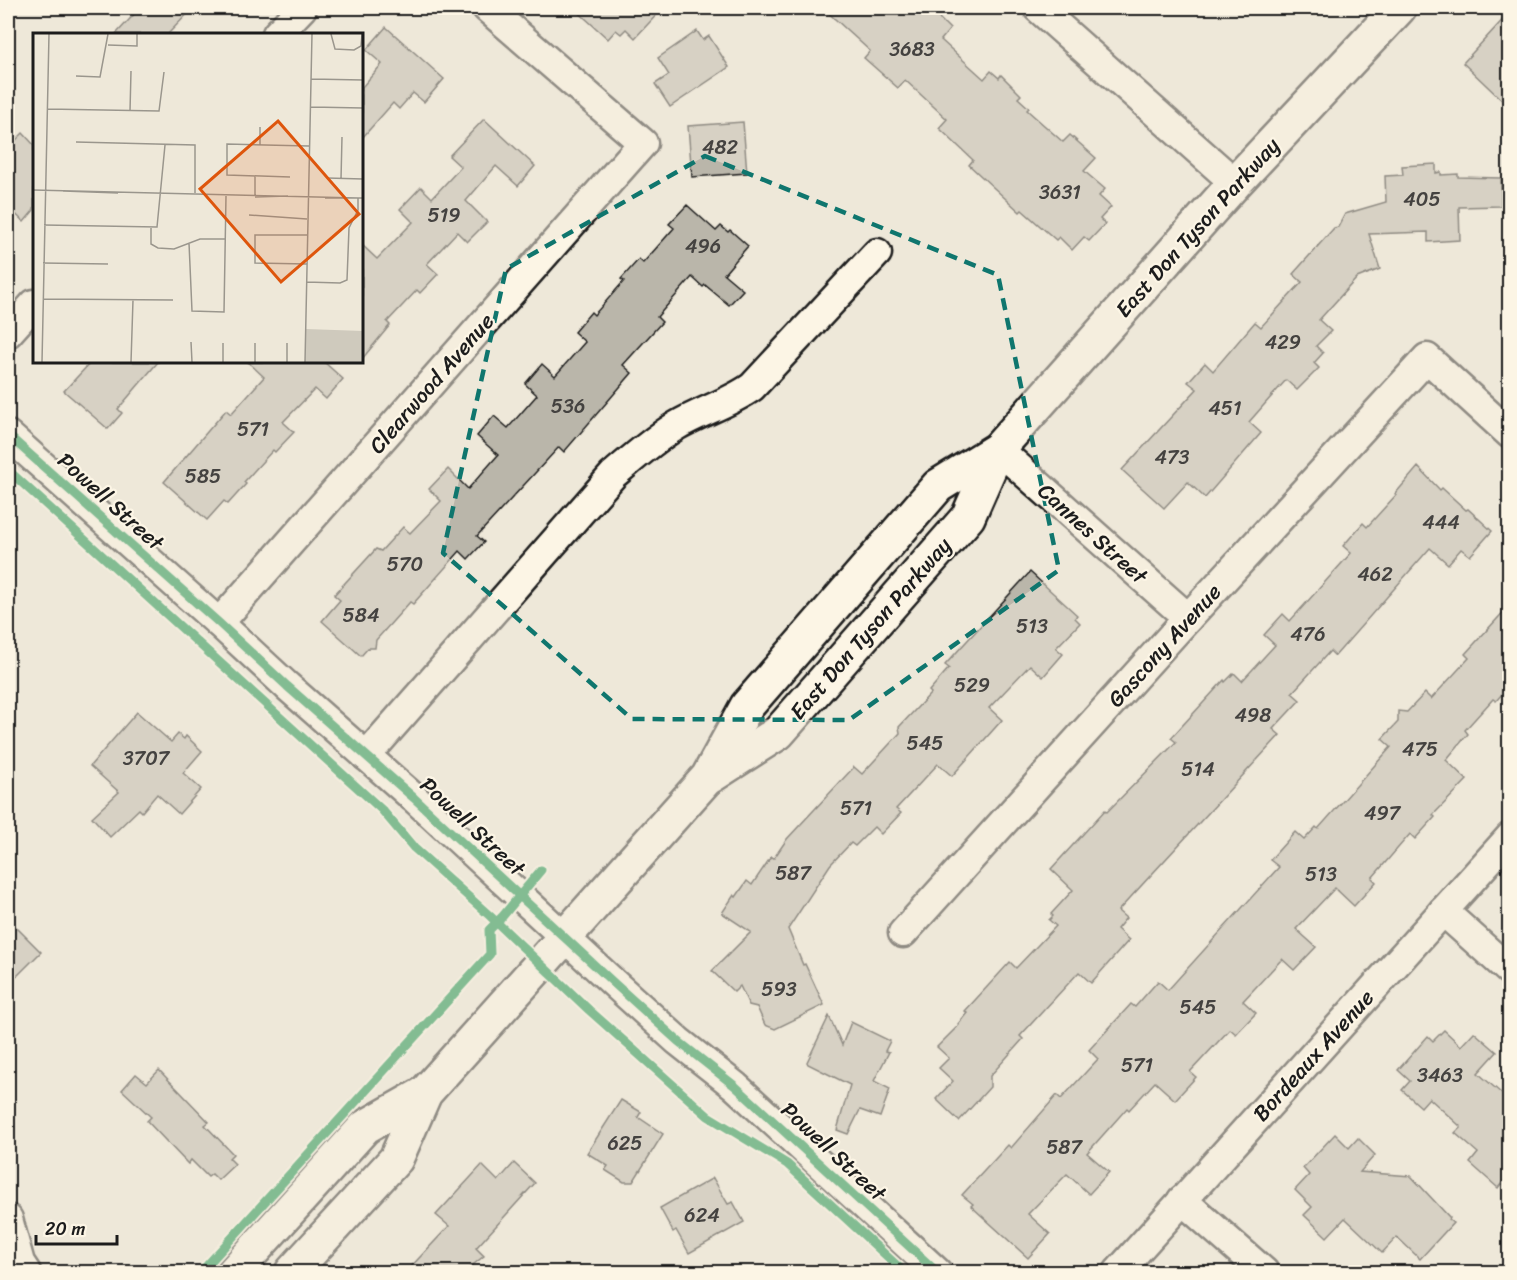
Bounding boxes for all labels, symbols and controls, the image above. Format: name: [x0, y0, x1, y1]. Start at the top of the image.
house number: 3683: [889, 32, 935, 67]
inset map: [33, 33, 363, 363]
street label: East Don Tyson Parkway: [1105, 127, 1290, 327]
house number: 482: [702, 130, 739, 165]
house number: 3631: [1039, 175, 1081, 210]
house number: 405: [1403, 182, 1441, 217]
house number: 519: [427, 198, 461, 233]
house number: 496: [685, 229, 721, 264]
street label: Clearwood Avenue: [359, 304, 504, 463]
house number: 429: [1265, 325, 1301, 360]
house number: 536: [551, 389, 585, 424]
house number: 451: [1208, 391, 1242, 426]
house number: 571: [237, 412, 269, 447]
house number: 473: [1155, 440, 1189, 475]
street label: Powell Street: [48, 442, 174, 561]
house number: 585: [185, 459, 221, 494]
street label: Cannes Street: [1028, 473, 1158, 595]
house number: 444: [1422, 505, 1460, 540]
street label: East Don Tyson Parkway: [779, 527, 962, 729]
house number: 570: [387, 547, 423, 582]
house number: 462: [1357, 557, 1393, 592]
street label: Gascony Avenue: [1098, 574, 1231, 717]
house number: 584: [343, 598, 379, 633]
house number: 513: [1016, 609, 1048, 644]
house number: 476: [1290, 617, 1326, 652]
house number: 529: [954, 668, 990, 703]
house number: 498: [1235, 698, 1271, 733]
house number: 545: [907, 726, 943, 761]
house number: 475: [1402, 732, 1438, 767]
house number: 3707: [123, 741, 171, 776]
house number: 514: [1181, 752, 1215, 787]
street label: Powell Street: [411, 767, 536, 887]
house number: 571: [840, 791, 872, 826]
house number: 497: [1364, 796, 1402, 831]
house number: 587: [775, 856, 812, 891]
house number: 513: [1305, 857, 1337, 892]
house number: 593: [761, 972, 797, 1007]
street label: Bordeaux Avenue: [1243, 980, 1384, 1131]
house number: 545: [1180, 990, 1216, 1025]
house number: 571: [1121, 1048, 1153, 1083]
house number: 3463: [1417, 1058, 1463, 1093]
street label: Powell Street: [772, 1092, 897, 1212]
house number: 625: [607, 1126, 643, 1161]
house number: 587: [1046, 1130, 1083, 1165]
house number: 624: [684, 1198, 720, 1233]
scale bar: [36, 1208, 117, 1246]
text: 20 m: [45, 1213, 85, 1245]

